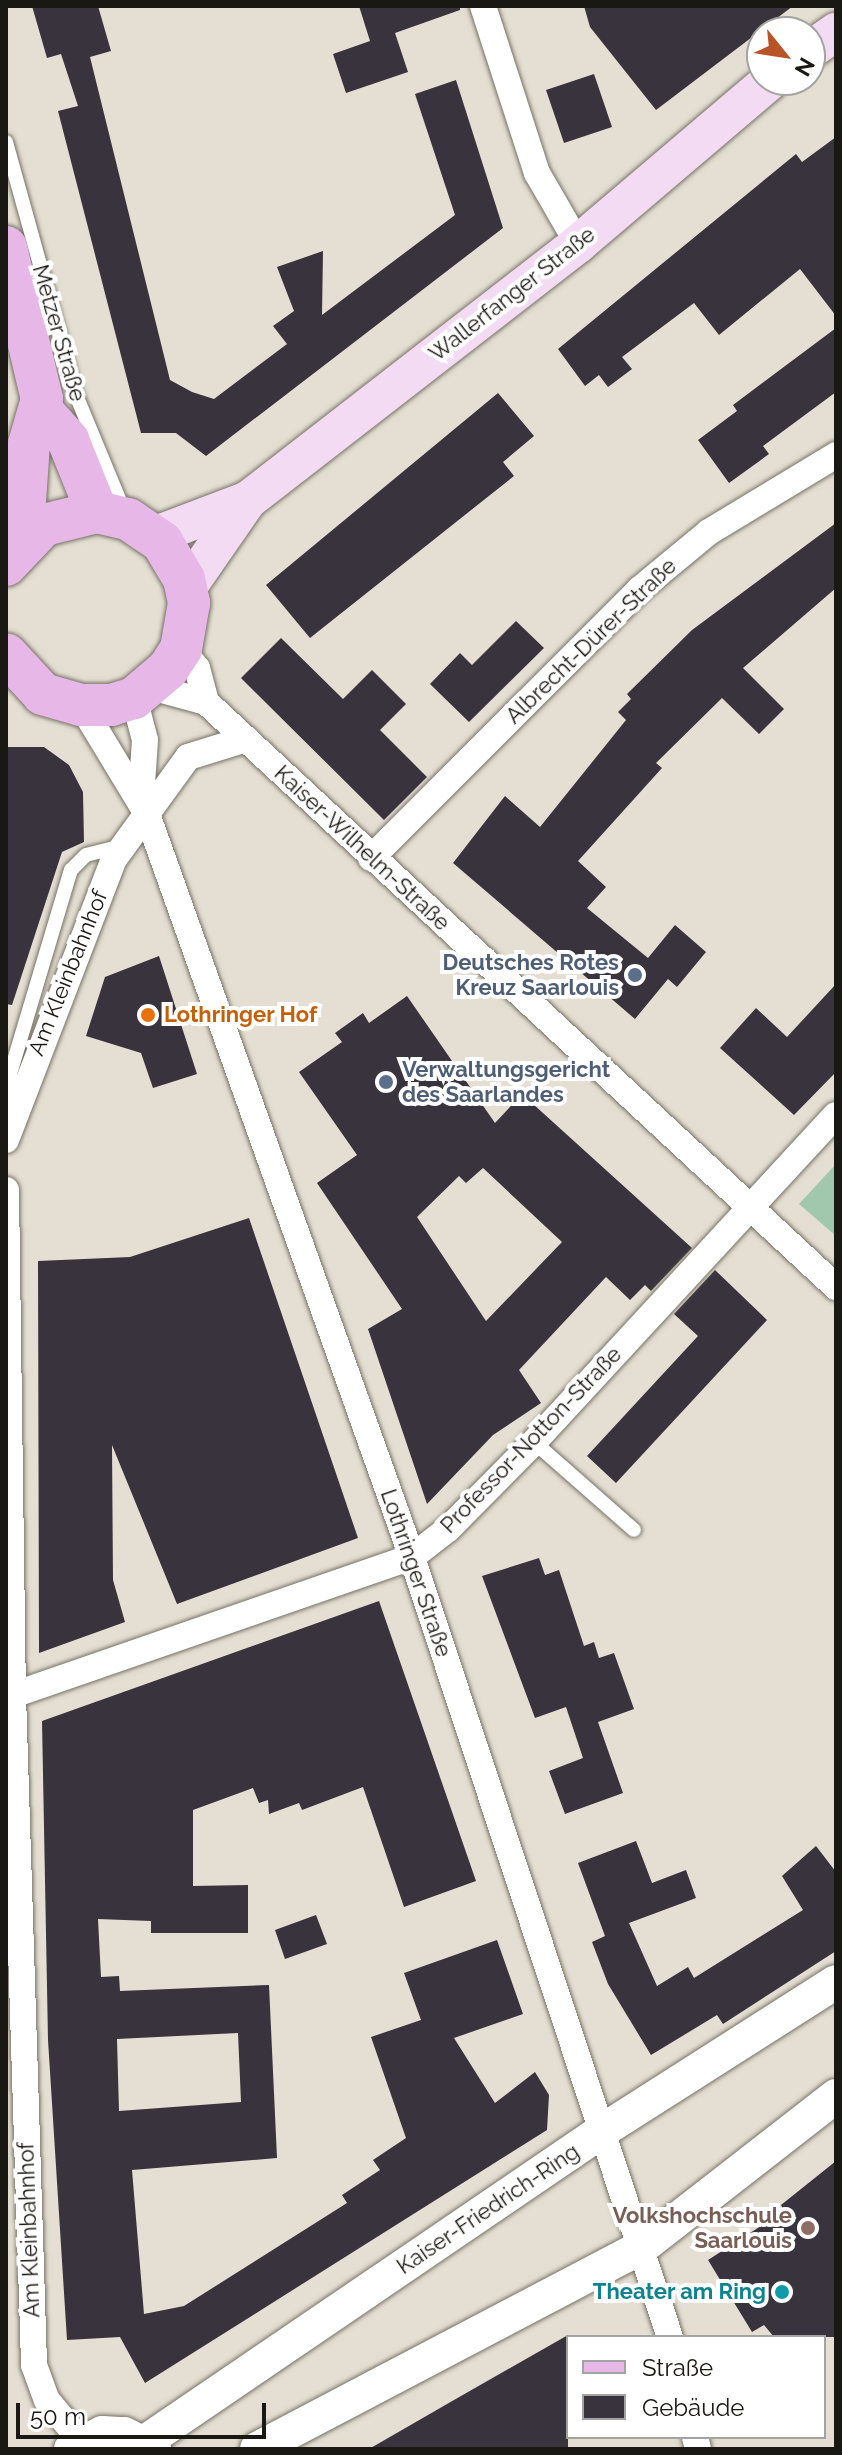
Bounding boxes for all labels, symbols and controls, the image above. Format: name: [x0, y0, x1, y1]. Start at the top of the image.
north arrow: [746, 16, 826, 96]
text: N: [790, 53, 821, 81]
street label: Wallerfanger Straße: [424, 221, 600, 367]
street label: Metzer Straße: [27, 261, 91, 405]
street label: Albrecht-Dürer-Straße: [500, 553, 682, 729]
street label: Kaiser-Wilhelm-Straße: [269, 760, 455, 936]
street label: Am Kleinbahnhof: [23, 887, 113, 1059]
place label: Deutsches Rotes Kreuz Saarlouis: [442, 949, 619, 1000]
marker: Deutsches Rotes Kreuz Saarlouis: [626, 966, 644, 984]
place label: Lothringer Hof: [164, 1002, 318, 1028]
marker: Lothringer Hof: [139, 1006, 157, 1024]
place label: Verwaltungsgericht des Saarlandes: [402, 1056, 610, 1108]
marker: Verwaltungsgericht des Saarlandes: [377, 1073, 395, 1091]
street label: Professor-Notton-Straße: [435, 1341, 627, 1539]
street label: Lothringer Straße: [375, 1485, 457, 1661]
street label: Kaiser-Friedrich-Ring: [392, 2138, 584, 2280]
street label: Am Kleinbahnhof: [13, 2142, 45, 2318]
place label: Volkshochschule Saarlouis: [613, 2202, 792, 2254]
marker: Volkshochschule Saarlouis: [799, 2219, 817, 2237]
place label: Theater am Ring: [592, 2279, 766, 2305]
marker: Theater am Ring: [773, 2283, 791, 2301]
legend: [566, 2335, 826, 2439]
text: Straße: [642, 2353, 713, 2382]
scale bar: [20, 2387, 270, 2437]
text: Gebäude: [642, 2393, 744, 2422]
text: 50 m: [30, 2402, 86, 2431]

